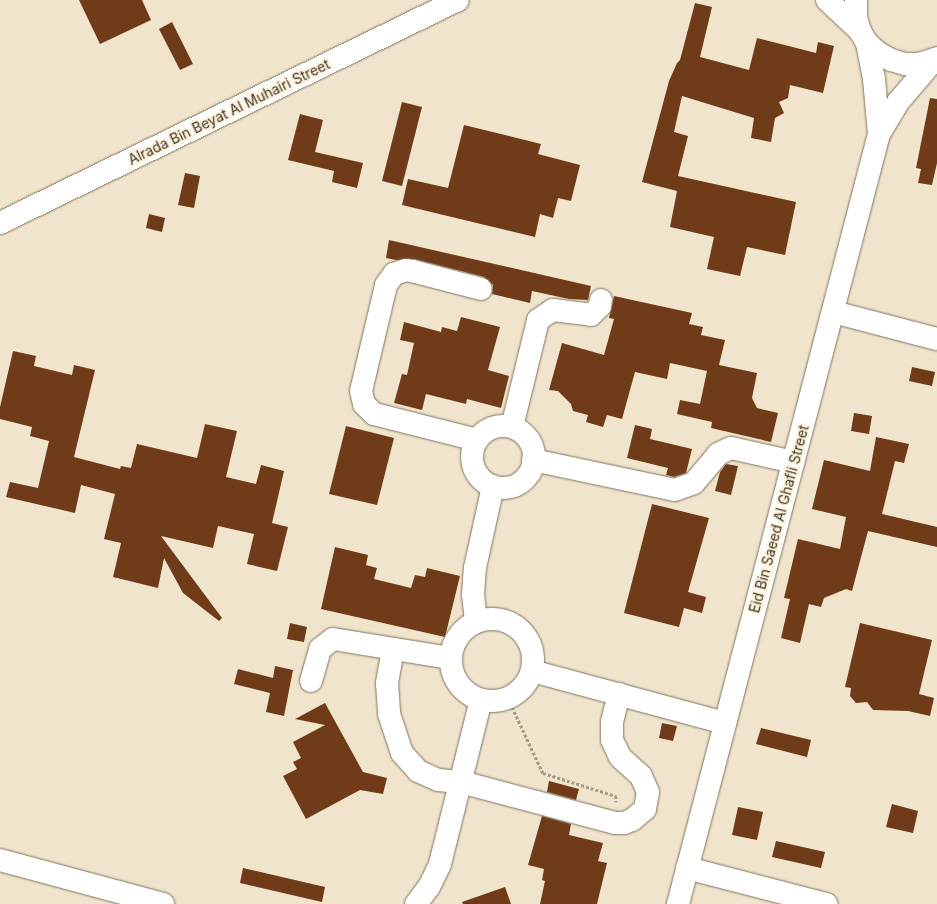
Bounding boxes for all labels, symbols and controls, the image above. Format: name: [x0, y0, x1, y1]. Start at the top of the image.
street label: Alrada Bin Beyat Al Muhairi Street: [125, 56, 333, 168]
street label: Eid Bin Saeed Al Ghafli Street: [746, 423, 812, 615]

